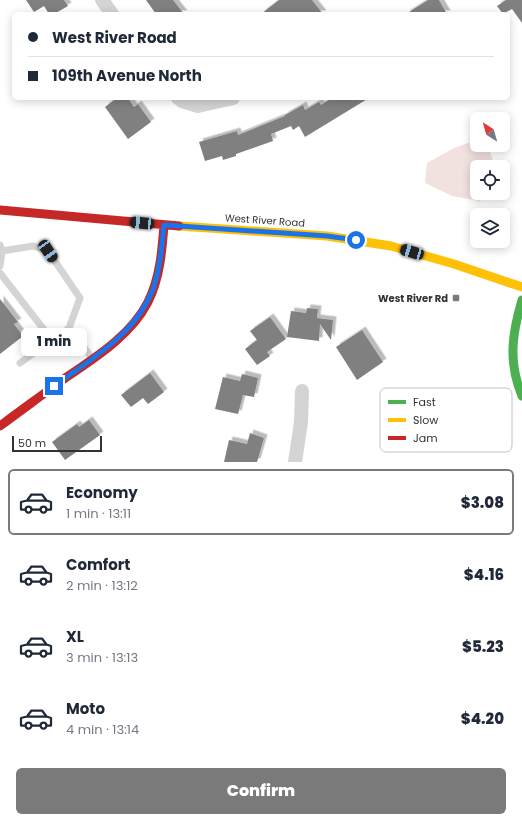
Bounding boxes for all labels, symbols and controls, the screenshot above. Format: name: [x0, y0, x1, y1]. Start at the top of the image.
text: West River Road: [52, 27, 177, 48]
text: 109th Avenue North: [52, 65, 202, 86]
north arrow: [470, 112, 510, 152]
map controls: [470, 112, 510, 248]
button: locate: [470, 160, 510, 200]
button: layers: [470, 208, 510, 248]
street label: West River Road: [224, 210, 306, 231]
car: [130, 216, 154, 230]
route start: [347, 231, 365, 249]
car: [36, 238, 60, 264]
car: [399, 243, 425, 261]
place label: West River Rd: [378, 291, 448, 306]
marker: West River Rd: [451, 293, 461, 303]
callout: 1 min: [21, 328, 87, 356]
text: 1 min: [37, 332, 71, 351]
route end: [45, 377, 63, 395]
legend: [380, 388, 512, 452]
text: Fast: [413, 394, 436, 410]
text: Slow: [413, 412, 438, 428]
text: Jam: [413, 430, 438, 446]
scale bar: [12, 434, 102, 453]
text: 50 m: [18, 435, 46, 451]
text: Economy: [66, 482, 138, 503]
icon: car: [18, 484, 54, 520]
text: $3.08: [461, 492, 504, 513]
text: 1 min · 13:11: [66, 504, 131, 523]
text: Comfort: [66, 554, 130, 575]
icon: car: [18, 556, 54, 592]
text: $4.16: [464, 564, 504, 585]
text: 2 min · 13:12: [66, 576, 138, 595]
text: XL: [66, 626, 84, 647]
icon: car: [18, 628, 54, 664]
text: $5.23: [462, 636, 504, 657]
text: 3 min · 13:13: [66, 648, 138, 667]
text: Moto: [66, 698, 105, 719]
icon: car: [18, 700, 54, 736]
text: $4.20: [461, 708, 504, 729]
text: 4 min · 13:14: [66, 720, 139, 739]
button: Confirm: [16, 768, 506, 814]

